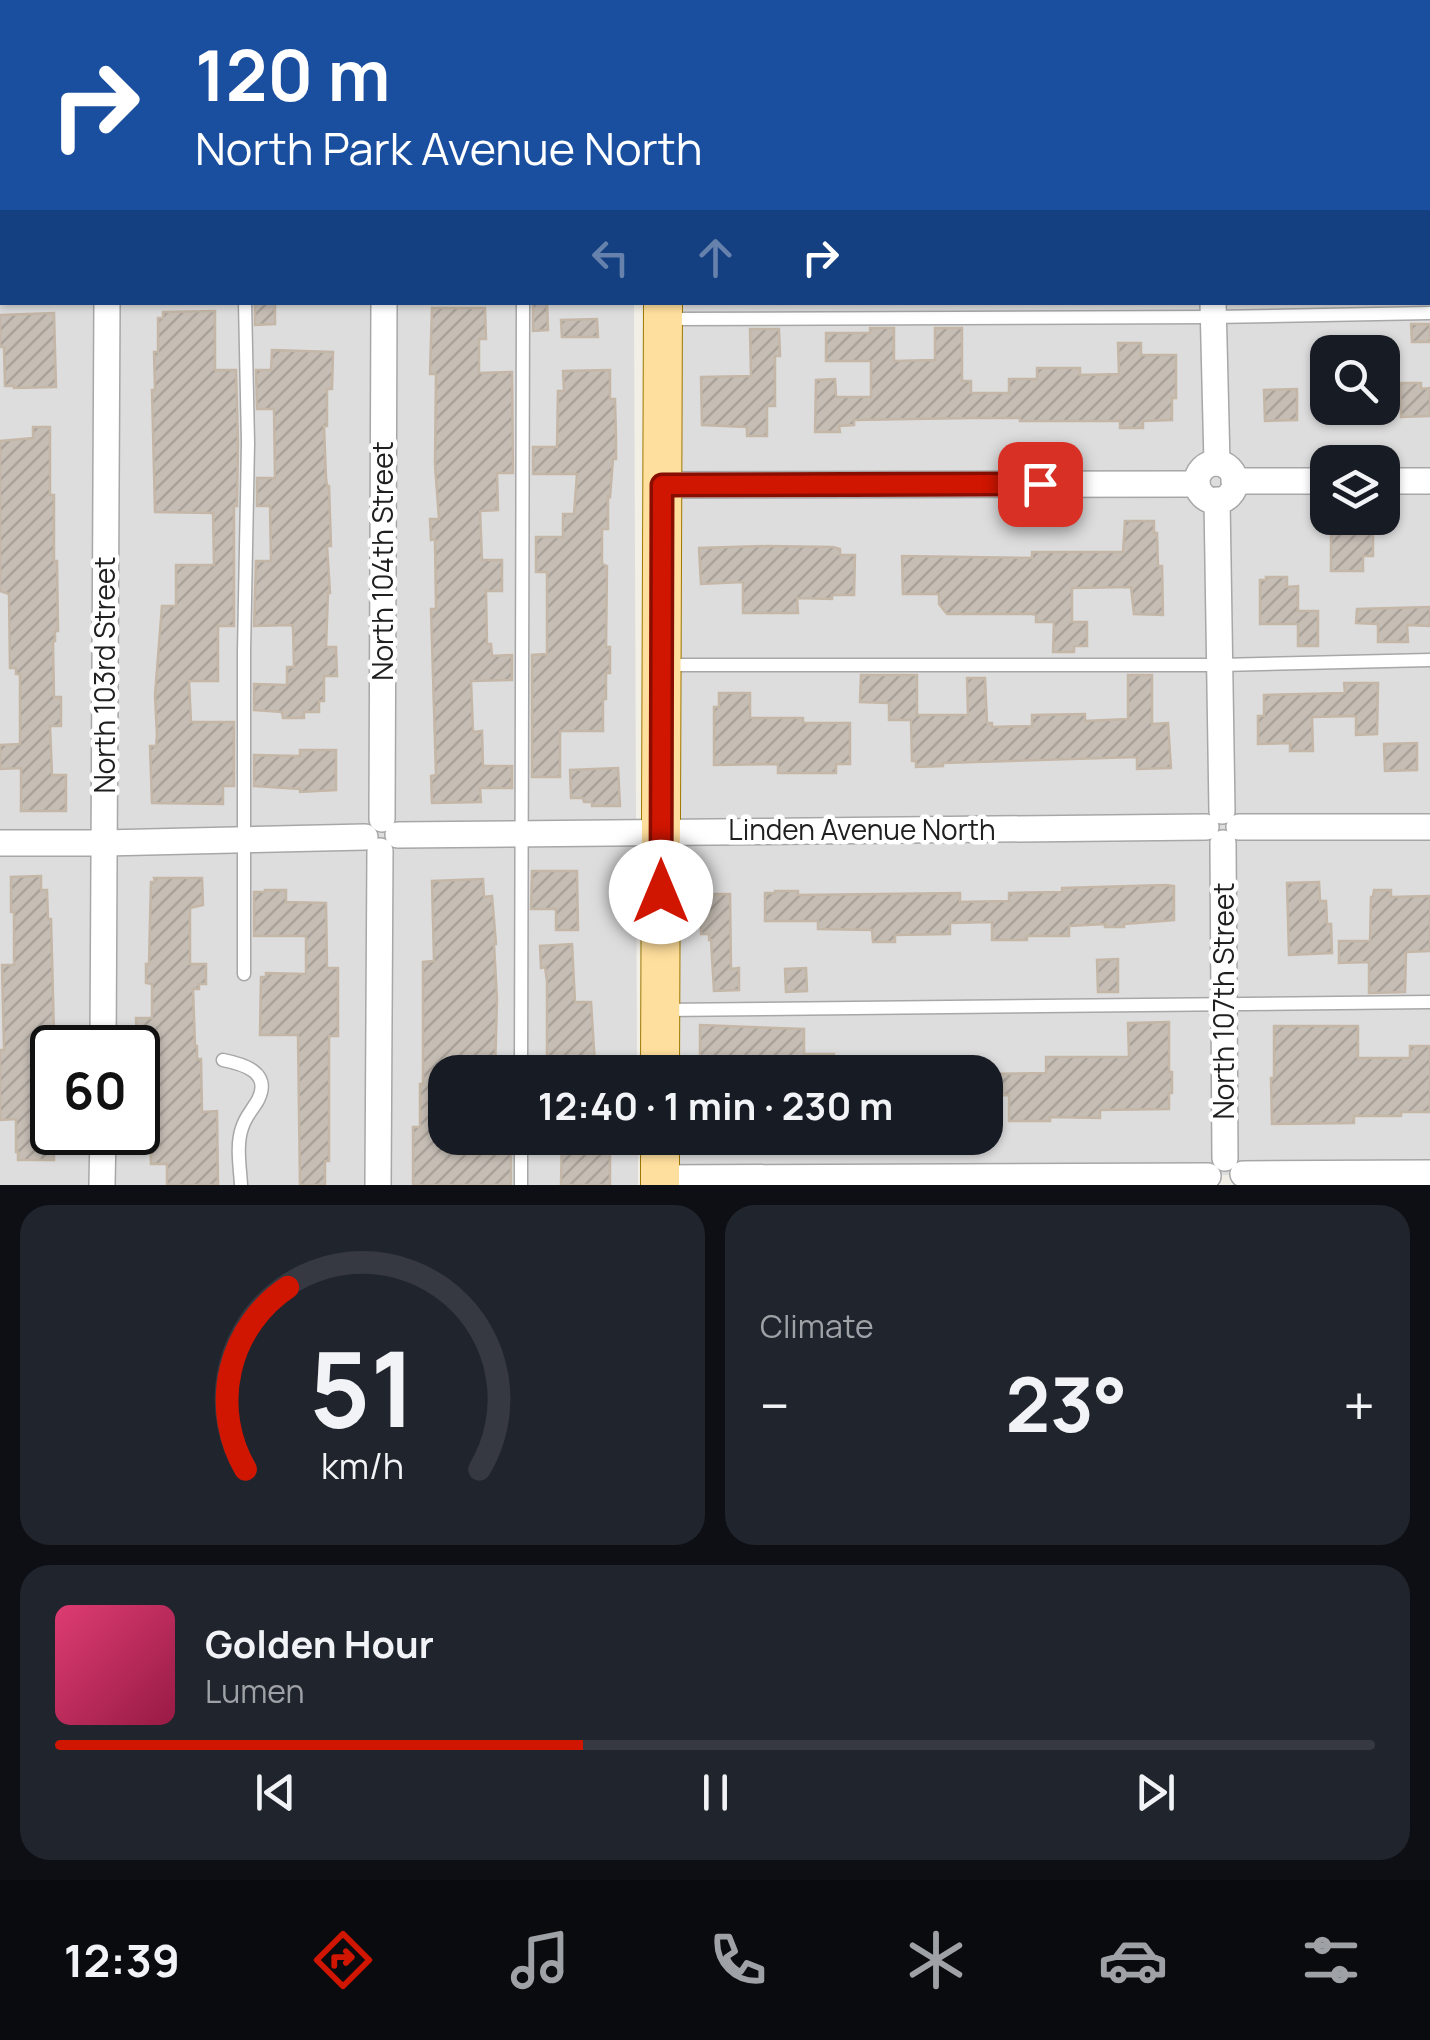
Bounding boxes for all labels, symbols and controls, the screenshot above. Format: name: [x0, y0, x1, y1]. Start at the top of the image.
text: 120 m: [195, 26, 390, 122]
icon: right: [30, 40, 160, 170]
text: North Park Avenue North: [195, 117, 703, 179]
icon: left: [583, 230, 638, 285]
icon: ahead: [688, 230, 743, 285]
icon: right: [793, 230, 848, 285]
map controls: [1310, 335, 1400, 535]
button: search: [1310, 335, 1400, 425]
street label: North 104th Street: [363, 441, 401, 681]
pin: [998, 442, 1083, 527]
button: layers: [1310, 445, 1400, 535]
icon: arrive: [1013, 457, 1068, 512]
street label: North 103rd Street: [85, 557, 123, 794]
street label: Linden Avenue North: [728, 810, 996, 848]
position arrow: [609, 840, 713, 944]
street label: North 107th Street: [1204, 882, 1242, 1120]
speed limit sign: 60: [30, 1025, 160, 1155]
text: 12:40 · 1 min · 230 m: [538, 1079, 893, 1131]
text: Climate: [760, 1304, 874, 1348]
text: 51: [309, 1316, 416, 1458]
text: 23°: [1005, 1352, 1128, 1455]
text: −: [760, 1367, 790, 1443]
text: +: [1343, 1367, 1375, 1443]
text: km/h: [321, 1441, 404, 1490]
text: Golden Hour: [205, 1617, 434, 1669]
text: Lumen: [205, 1669, 305, 1713]
icon: previous: [248, 1765, 303, 1820]
icon: pause: [688, 1765, 743, 1820]
icon: next: [1128, 1765, 1183, 1820]
icon: directions: [308, 1925, 378, 1995]
icon: music: [505, 1925, 575, 1995]
icon: phone: [703, 1925, 773, 1995]
icon: climate: [901, 1925, 971, 1995]
icon: car: [1098, 1925, 1168, 1995]
icon: filters: [1296, 1925, 1366, 1995]
text: 12:39: [64, 1929, 180, 1991]

